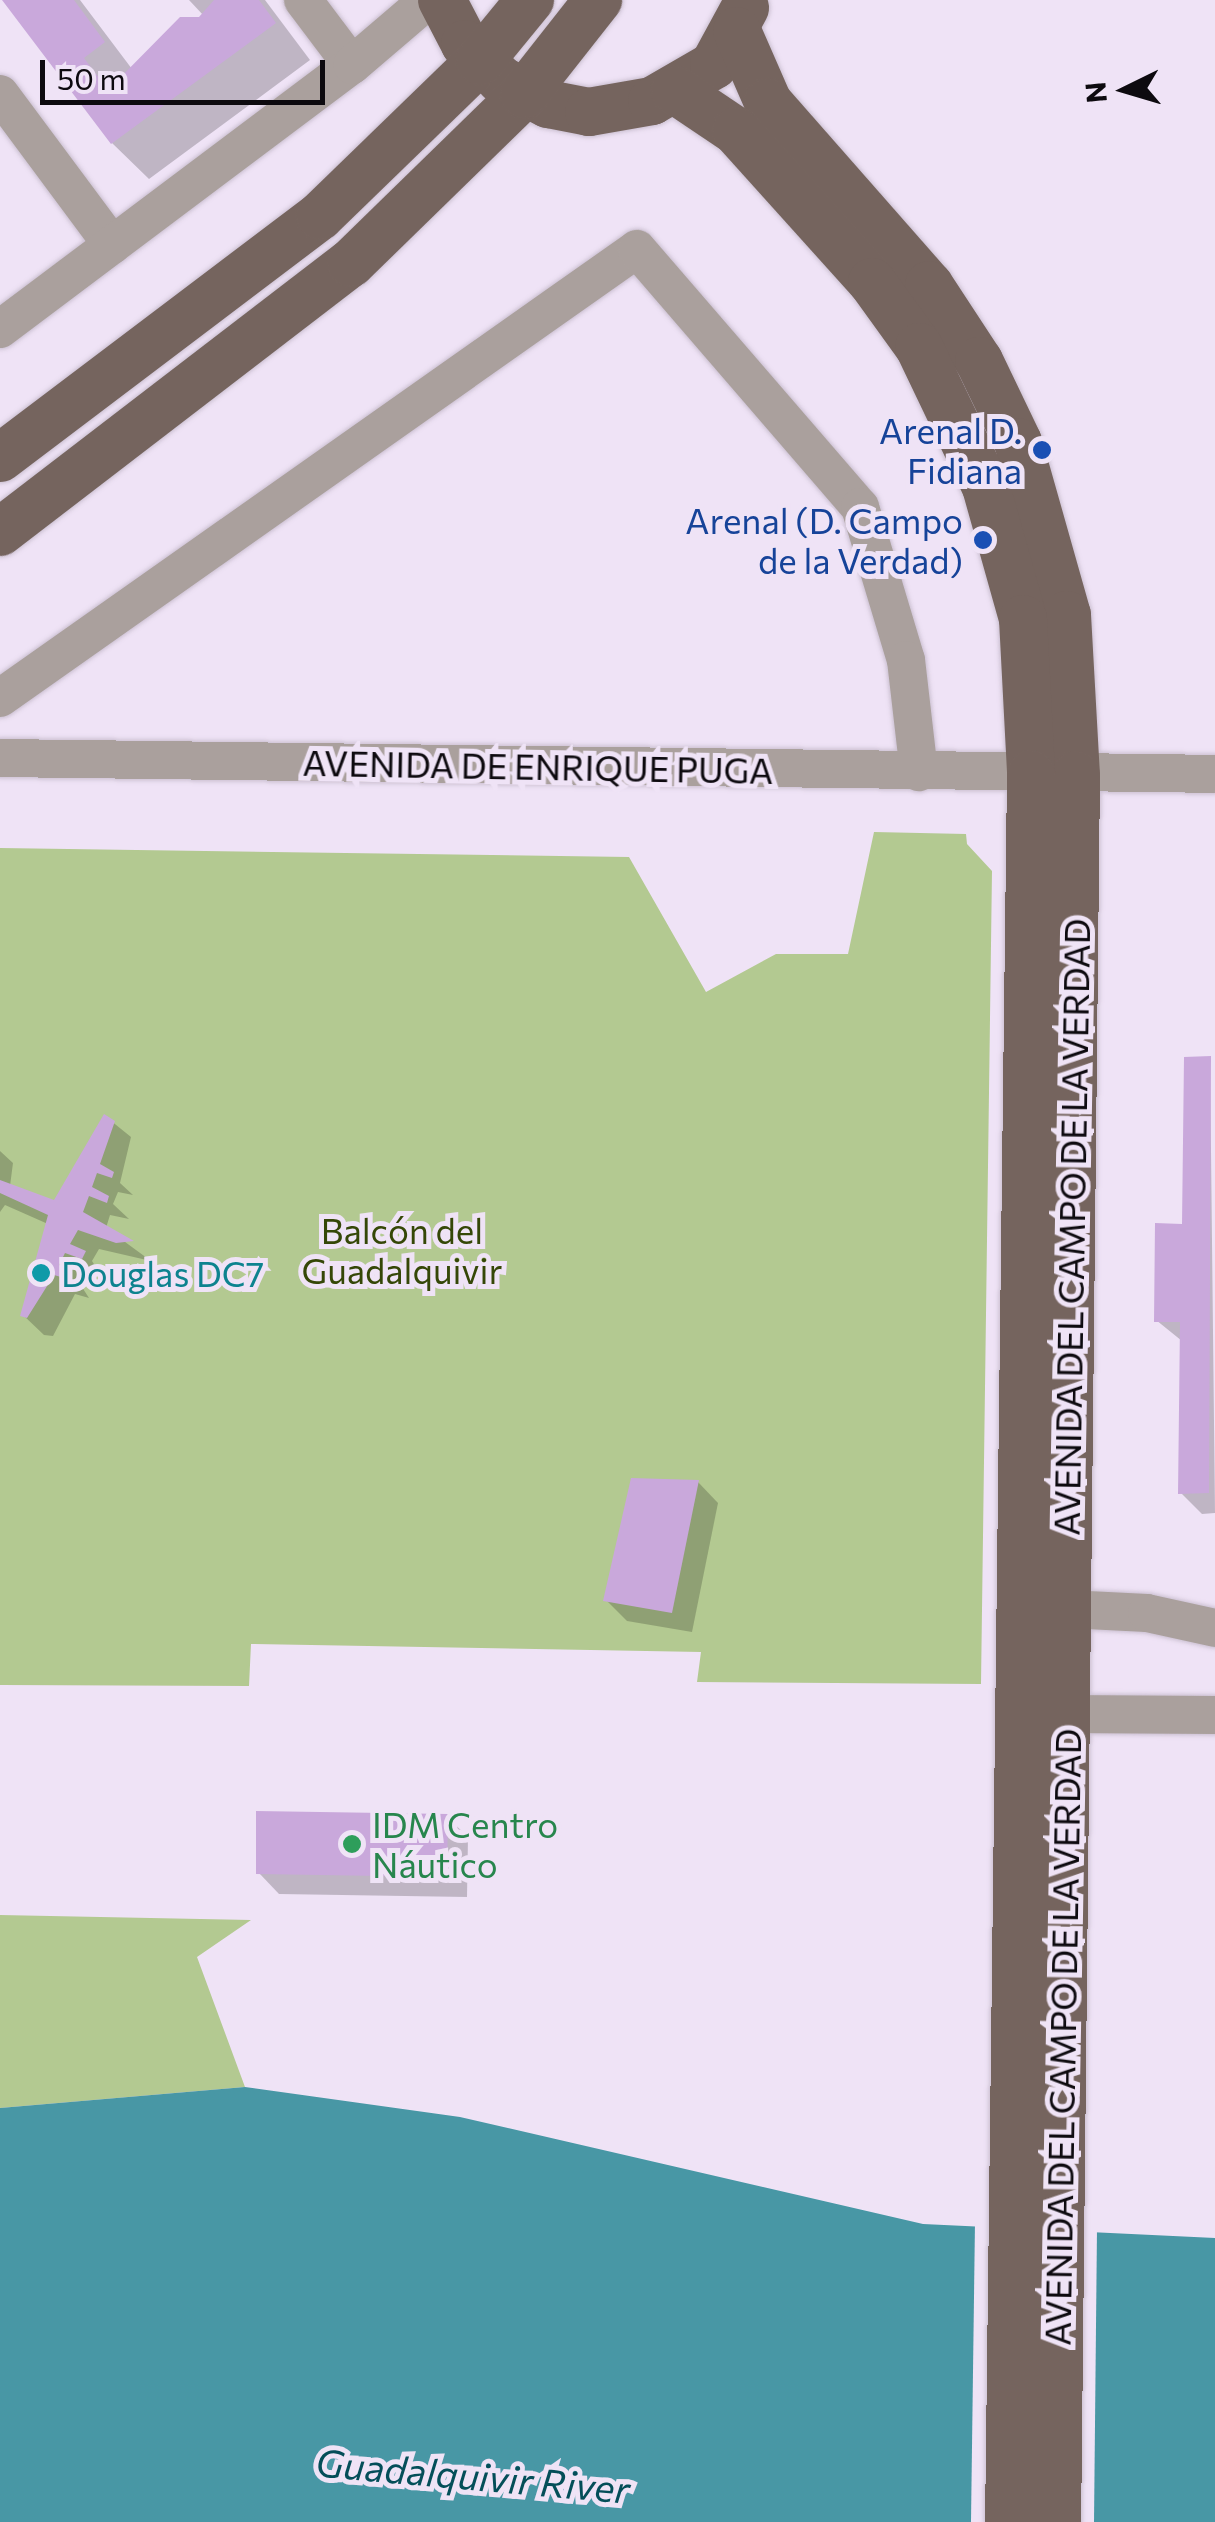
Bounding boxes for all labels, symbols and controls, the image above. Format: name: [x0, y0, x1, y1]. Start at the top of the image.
scale bar: [45, 40, 330, 102]
north arrow: [1075, 40, 1175, 140]
text: 50 m: [57, 59, 126, 96]
text: N: [1077, 81, 1113, 105]
place label: Arenal D. Fidiana: [879, 409, 1022, 491]
marker: Arenal D. Fidiana: [1031, 439, 1053, 461]
place label: Arenal (D. Campo de la Verdad): [685, 499, 963, 581]
marker: Arenal (D. Campo de la Verdad): [972, 529, 994, 551]
street label: AVENIDA DE ENRIQUE PUGA: [302, 741, 774, 791]
street label: AVENIDA DEL CAMPO DE LA VERDAD: [1045, 918, 1097, 1536]
park label: Balcón del Guadalquivir: [302, 1209, 502, 1291]
place label: Douglas DC7: [61, 1252, 264, 1294]
marker: Douglas DC7: [30, 1262, 52, 1284]
street label: AVENIDA DEL CAMPO DE LA VERDAD: [1036, 1728, 1088, 2346]
place label: IDM Centro Náutico: [372, 1803, 558, 1885]
marker: IDM Centro Náutico: [341, 1833, 363, 1855]
water label: Guadalquivir River: [314, 2439, 632, 2511]

